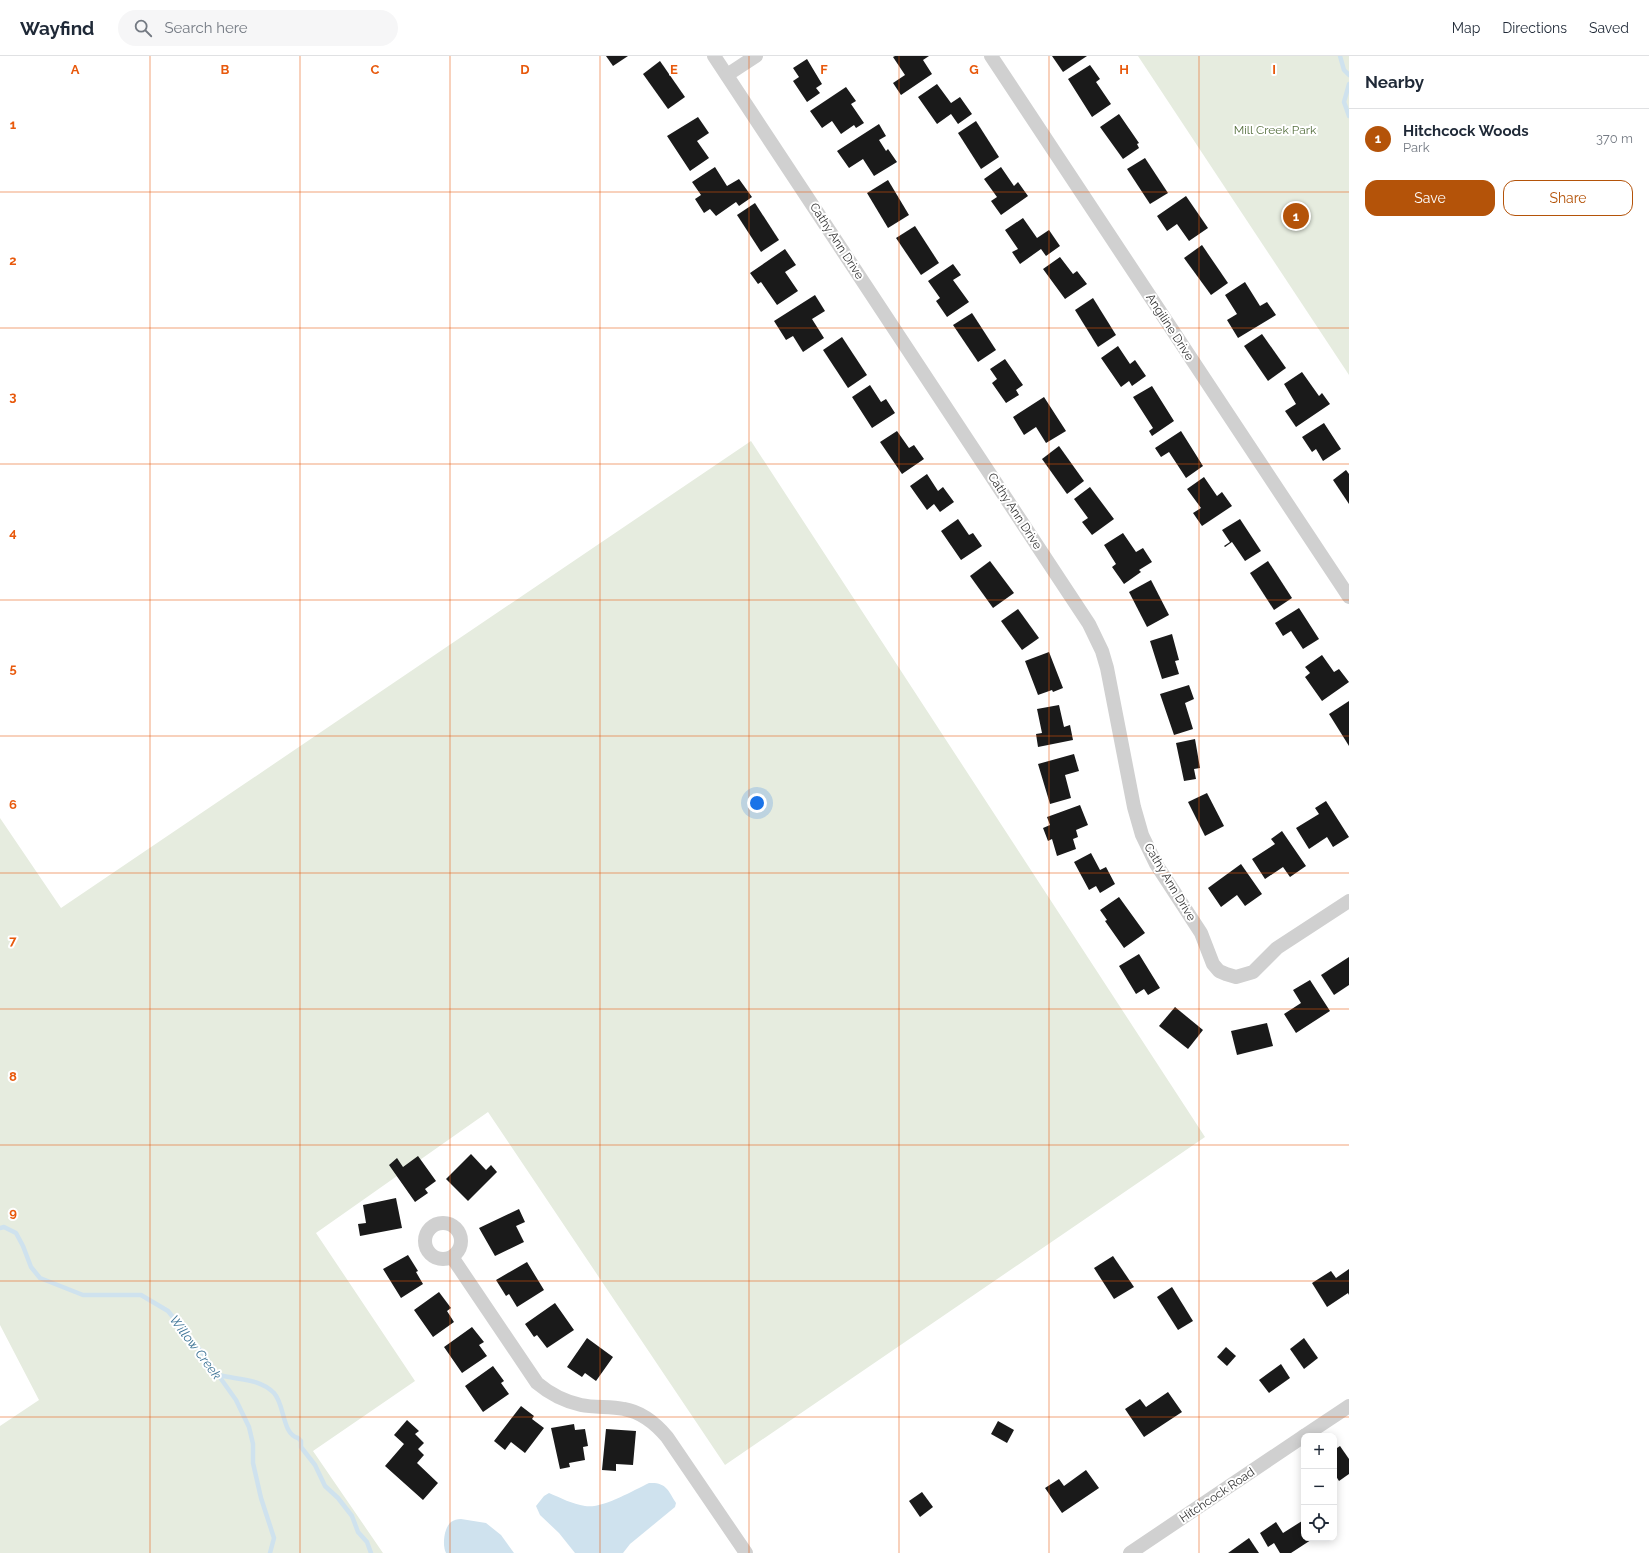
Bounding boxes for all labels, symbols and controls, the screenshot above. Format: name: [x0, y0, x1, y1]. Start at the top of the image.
search box: [118, 10, 398, 46]
text: Wayfind: [20, 17, 94, 39]
icon: search: [132, 17, 154, 39]
text: Search here: [164, 19, 248, 37]
text: Map: [1452, 20, 1480, 36]
text: Directions: [1502, 20, 1567, 36]
text: Saved: [1589, 20, 1629, 36]
text: A: [71, 62, 80, 77]
text: B: [221, 62, 230, 77]
text: C: [371, 62, 380, 77]
text: D: [520, 62, 530, 77]
text: E: [670, 62, 678, 77]
text: F: [820, 62, 828, 77]
text: G: [969, 62, 979, 77]
text: H: [1119, 62, 1129, 77]
text: I: [1272, 62, 1276, 77]
text: Nearby: [1365, 72, 1424, 92]
text: 1: [10, 117, 17, 132]
text: Hitchcock Woods: [1403, 122, 1529, 140]
park label: Mill Creek Park: [1234, 123, 1317, 137]
text: 1: [1375, 131, 1381, 146]
text: 370 m: [1596, 131, 1633, 146]
text: Park: [1403, 140, 1430, 155]
button: Save: [1365, 180, 1495, 216]
button: Share: [1503, 180, 1633, 216]
street label: Cathy Ann Drive: [807, 200, 867, 282]
pin: 1: [1283, 201, 1309, 231]
text: 2: [9, 253, 17, 268]
street label: Angiline Drive: [1143, 291, 1197, 363]
text: 3: [9, 389, 17, 404]
street label: Cathy Ann Drive: [985, 470, 1045, 552]
text: 4: [9, 525, 17, 540]
text: 5: [9, 661, 17, 676]
your location: [747, 793, 767, 813]
text: 6: [9, 797, 17, 812]
street label: Cathy Ann Drive: [1141, 841, 1199, 923]
text: 7: [9, 933, 17, 948]
text: 8: [9, 1069, 17, 1084]
text: 9: [9, 1205, 17, 1220]
water label: Willow Creek: [167, 1312, 225, 1382]
map controls: [1301, 1433, 1337, 1541]
button: +: [1301, 1433, 1337, 1469]
street label: Hitchcock Road: [1177, 1465, 1257, 1525]
button: −: [1301, 1469, 1337, 1505]
button: locate: [1301, 1505, 1337, 1541]

